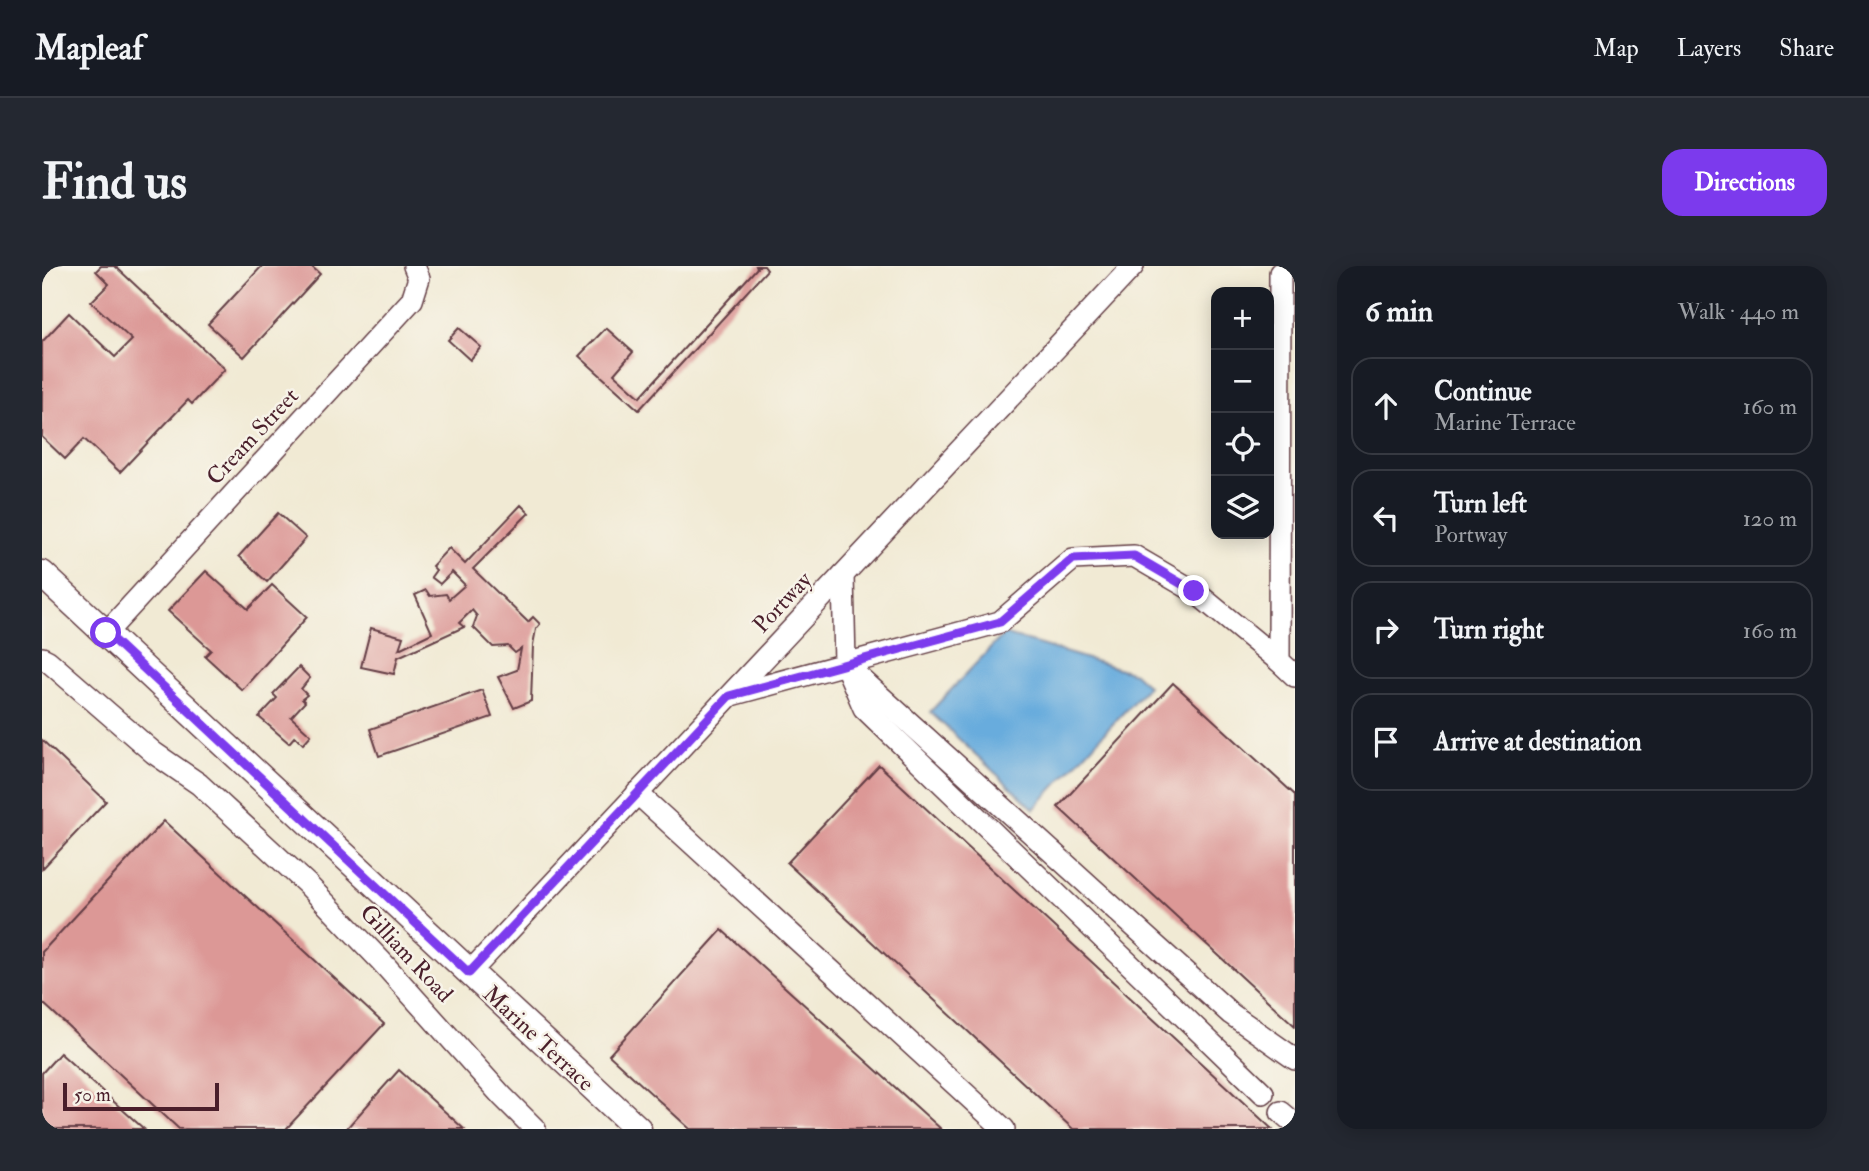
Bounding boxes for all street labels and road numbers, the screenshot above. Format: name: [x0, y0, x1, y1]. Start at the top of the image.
street label: Cream Street: [200, 382, 305, 491]
street label: Portway: [747, 565, 819, 639]
street label: Gilliam Road: [354, 898, 459, 1008]
street label: Marine Terrace: [477, 979, 601, 1098]

